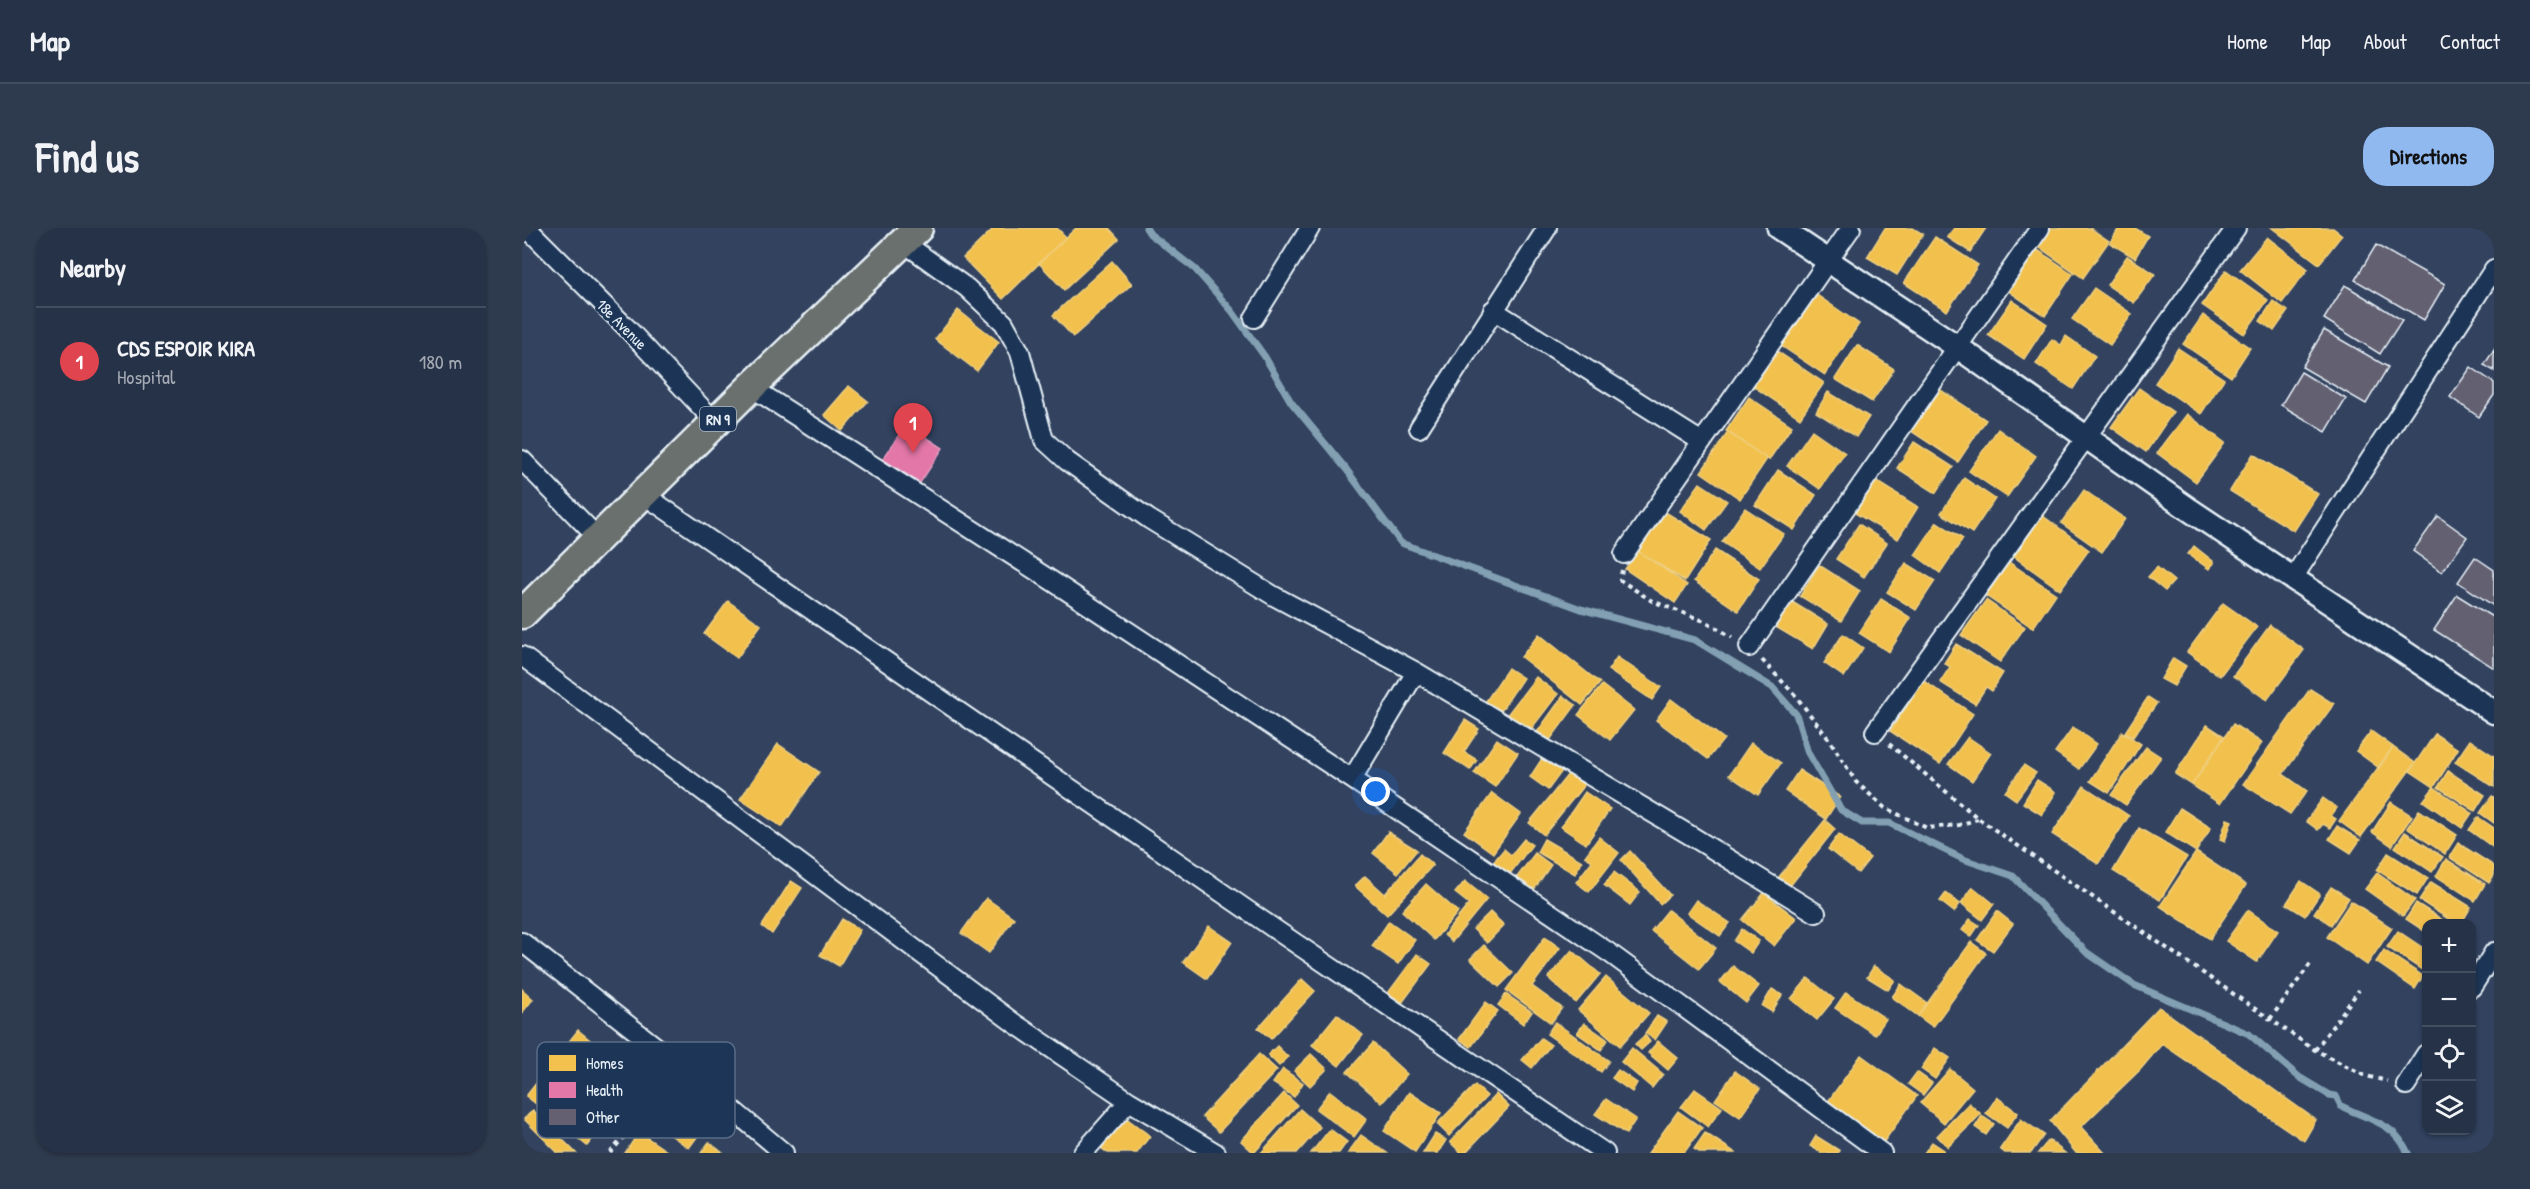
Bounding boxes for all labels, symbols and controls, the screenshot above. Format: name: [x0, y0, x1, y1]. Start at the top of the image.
text: Map: [30, 22, 70, 60]
text: Home: [2227, 27, 2268, 56]
text: Map: [2301, 27, 2331, 56]
text: About: [2364, 27, 2407, 56]
text: Contact: [2440, 27, 2500, 56]
button: Directions: [2363, 127, 2494, 186]
text: Find us: [36, 128, 139, 185]
text: Nearby: [60, 250, 126, 285]
street label: 18e Avenue: [592, 294, 653, 355]
text: CDS ESPOIR KIRA: [117, 333, 255, 363]
text: 1: [76, 348, 83, 375]
text: 180 m: [419, 348, 462, 375]
text: Hospital: [117, 363, 175, 390]
pin: 1: [894, 404, 932, 453]
road number: RN 9: [700, 407, 736, 431]
your location: [1361, 777, 1390, 806]
map controls: [2422, 919, 2476, 1135]
button: +: [2422, 919, 2476, 973]
button: −: [2422, 973, 2476, 1027]
button: locate: [2422, 1027, 2476, 1081]
legend: [537, 1042, 735, 1138]
text: Homes: [586, 1052, 623, 1074]
text: Health: [586, 1079, 623, 1101]
button: layers: [2422, 1081, 2476, 1135]
text: Other: [586, 1106, 620, 1128]

